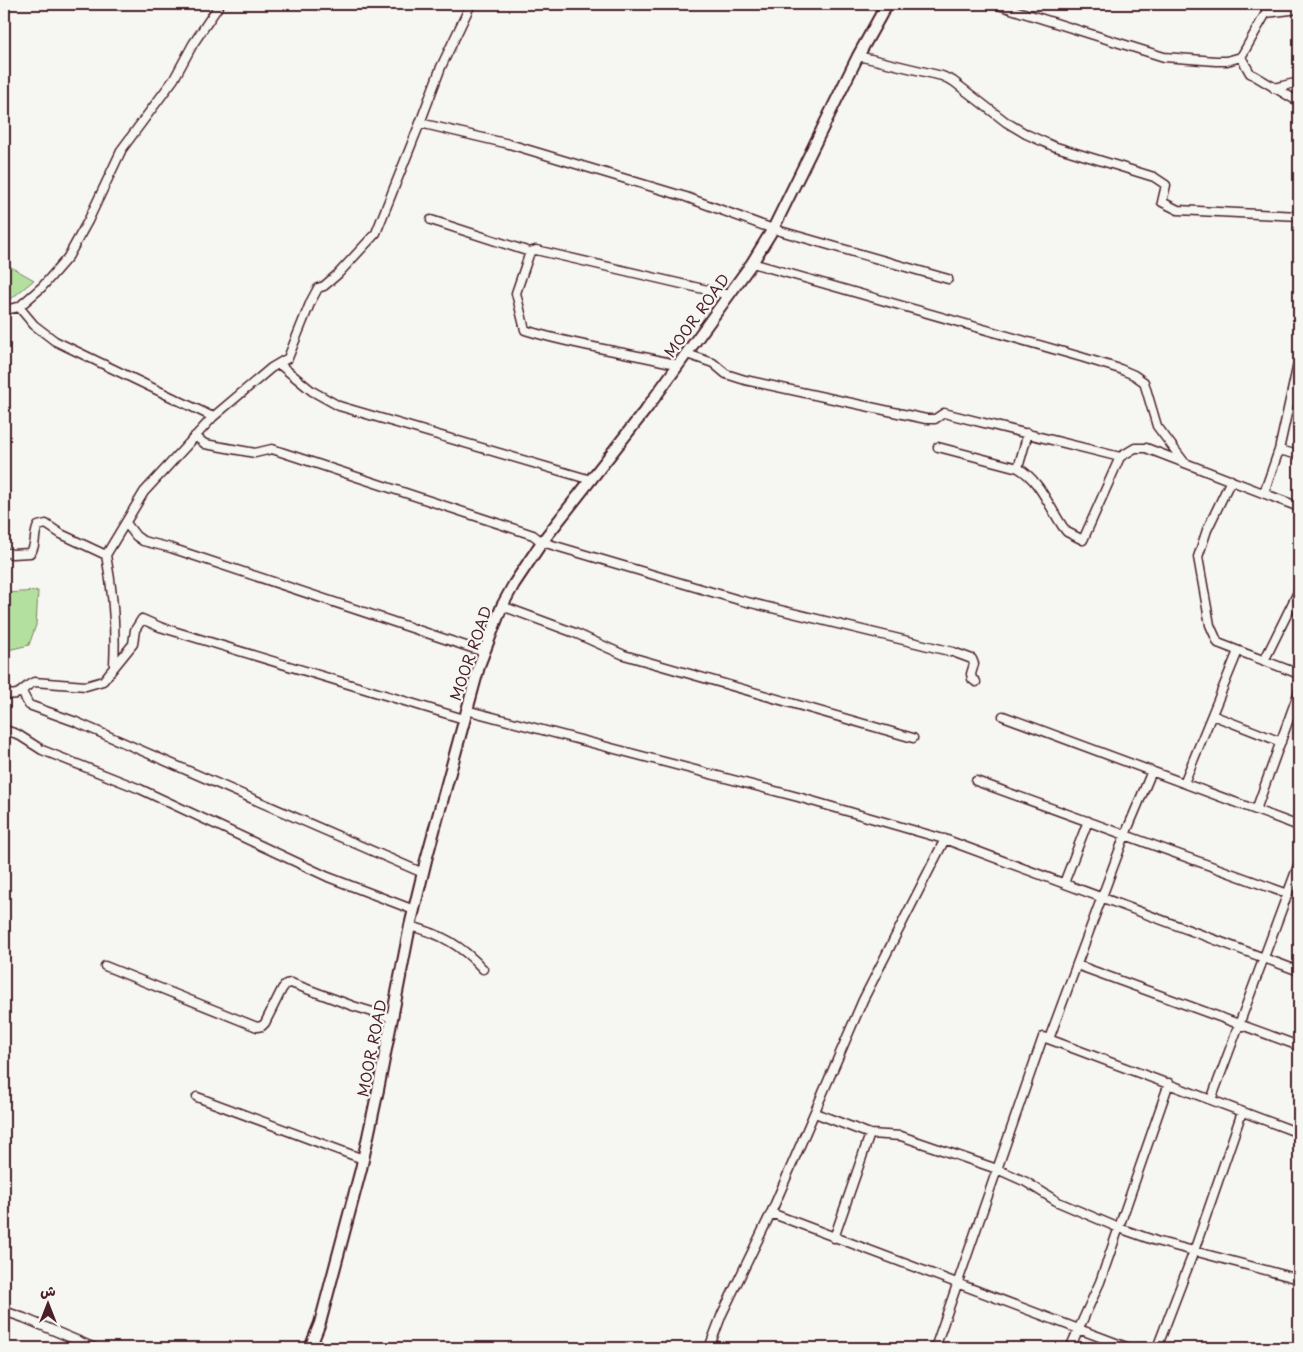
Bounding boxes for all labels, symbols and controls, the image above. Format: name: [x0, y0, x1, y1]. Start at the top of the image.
street label: MOOR ROAD: [658, 268, 734, 362]
street label: MOOR ROAD: [443, 603, 497, 703]
street label: MOOR ROAD: [350, 997, 392, 1099]
north arrow: [22, 1280, 72, 1330]
text: ش: [40, 1280, 56, 1301]

